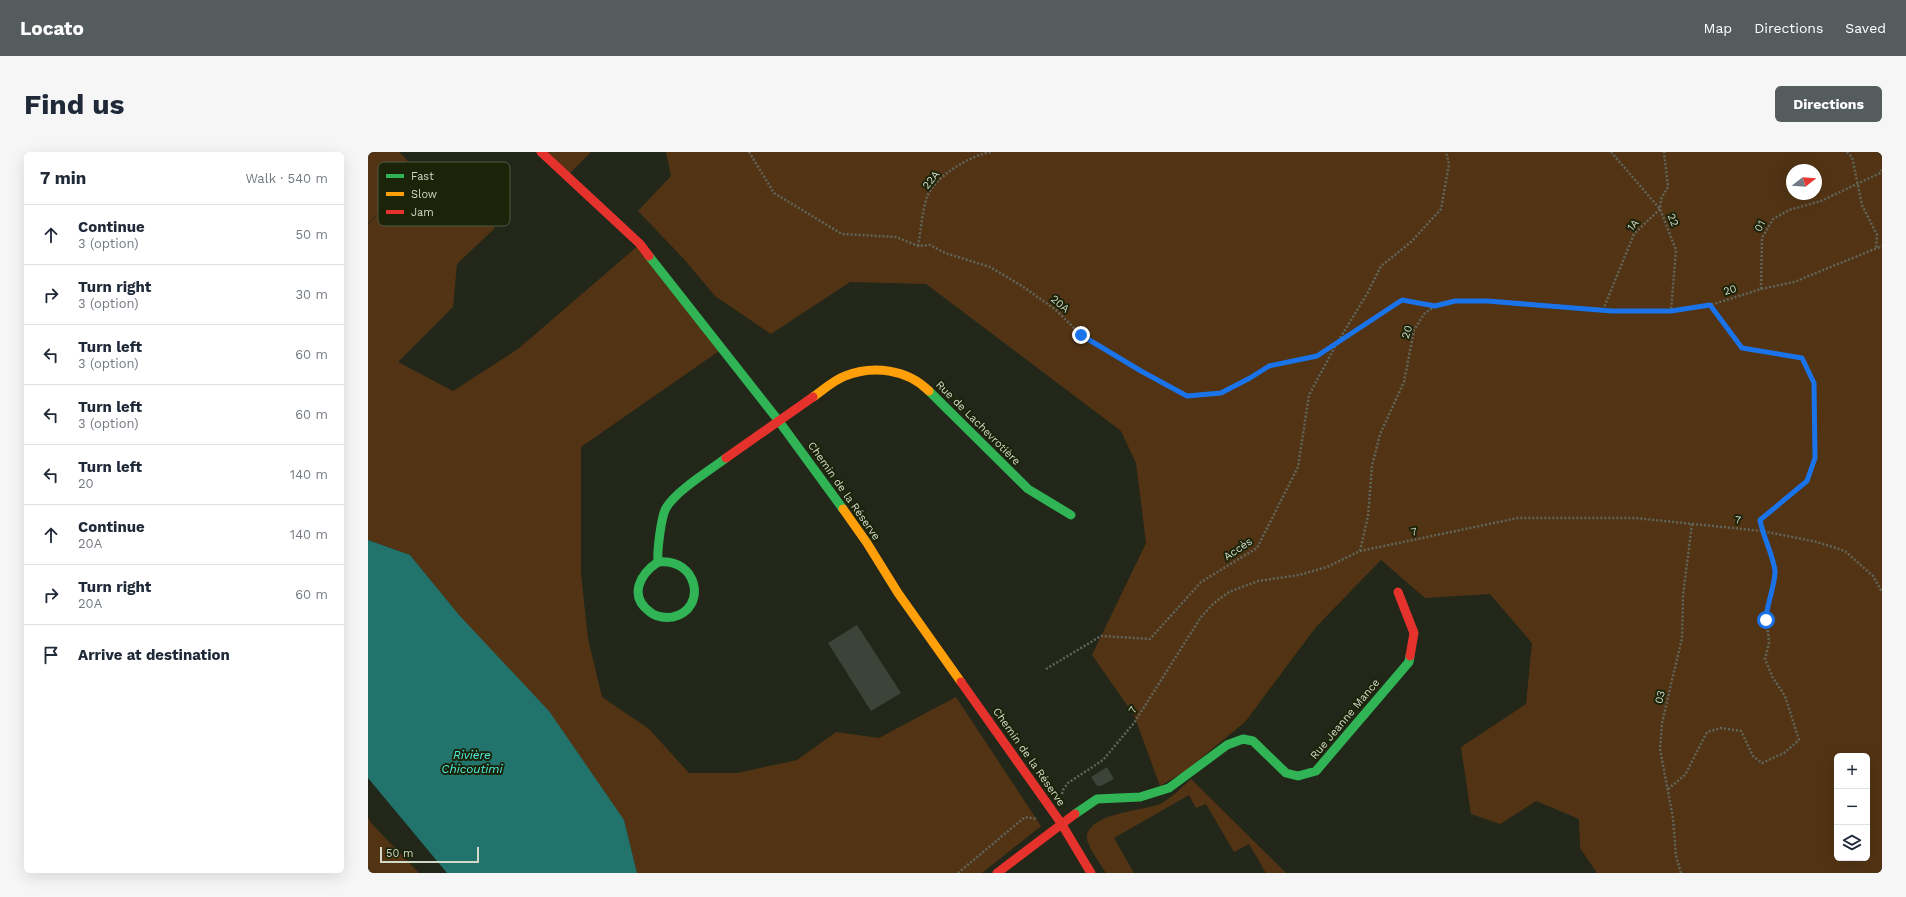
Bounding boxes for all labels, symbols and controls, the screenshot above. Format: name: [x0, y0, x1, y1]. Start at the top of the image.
text: Locato: [20, 17, 84, 40]
text: Map: [1704, 20, 1732, 36]
text: Directions: [1754, 20, 1823, 36]
text: Saved: [1845, 20, 1886, 36]
button: Directions: [1775, 86, 1882, 122]
text: Find us: [24, 88, 124, 121]
legend: [378, 162, 510, 226]
north arrow: [1786, 164, 1822, 200]
text: 7 min: [40, 168, 86, 188]
street label: 22A: [920, 168, 942, 192]
text: Fast: [411, 170, 434, 183]
text: Walk · 540 m: [245, 171, 328, 186]
text: Slow: [411, 188, 437, 201]
text: Jam: [411, 206, 434, 219]
street label: 22: [1665, 212, 1681, 228]
street label: 1A: [1624, 216, 1642, 234]
text: Continue: [78, 218, 145, 236]
street label: 01: [1752, 218, 1768, 234]
icon: ahead: [40, 224, 62, 246]
text: 50 m: [296, 227, 328, 242]
text: 3 (option): [78, 236, 139, 251]
text: Turn right: [78, 278, 151, 296]
street label: 20: [1722, 282, 1738, 298]
icon: right: [40, 284, 62, 306]
text: 30 m: [296, 287, 328, 302]
street label: 20A: [1048, 292, 1072, 316]
text: 3 (option): [78, 296, 139, 311]
street label: 20: [1399, 323, 1415, 340]
route end: [1072, 326, 1090, 344]
text: Turn left: [78, 338, 142, 356]
icon: left: [40, 344, 62, 366]
text: 60 m: [295, 347, 328, 362]
text: 3 (option): [78, 356, 139, 371]
street label: Rue de Lachevrotière: [933, 378, 1023, 468]
text: Turn left: [78, 398, 142, 416]
icon: left: [40, 404, 62, 426]
text: 60 m: [295, 407, 328, 422]
text: 3 (option): [78, 416, 139, 431]
street label: Chemin de la Réserve: [805, 439, 883, 543]
text: Turn left: [78, 458, 142, 476]
icon: left: [40, 464, 62, 486]
text: 140 m: [290, 467, 328, 482]
text: 20: [78, 476, 94, 491]
street label: 7: [1734, 513, 1742, 527]
text: Continue: [78, 518, 145, 536]
icon: ahead: [40, 524, 62, 546]
street label: 7: [1410, 525, 1418, 539]
text: 140 m: [290, 527, 328, 542]
street label: Accès: [1221, 535, 1255, 563]
text: 20A: [78, 536, 102, 551]
text: Turn right: [78, 578, 151, 596]
icon: right: [40, 584, 62, 606]
text: 60 m: [295, 587, 328, 602]
text: 20A: [78, 596, 102, 611]
route start: [1757, 611, 1775, 629]
icon: arrive: [40, 644, 62, 666]
text: Arrive at destination: [78, 646, 230, 664]
street label: Rue Jeanne Mance: [1308, 676, 1382, 762]
street label: 03: [1652, 689, 1668, 705]
street label: 7: [1126, 704, 1140, 716]
street label: Chemin de la Réserve: [990, 705, 1068, 809]
water label: Rivière Chicoutimi: [441, 748, 504, 776]
map controls: [1834, 753, 1870, 861]
button: +: [1834, 753, 1870, 789]
button: −: [1834, 789, 1870, 825]
button: layers: [1834, 825, 1870, 861]
scale bar: [380, 845, 479, 864]
text: 50 m: [386, 847, 413, 860]

